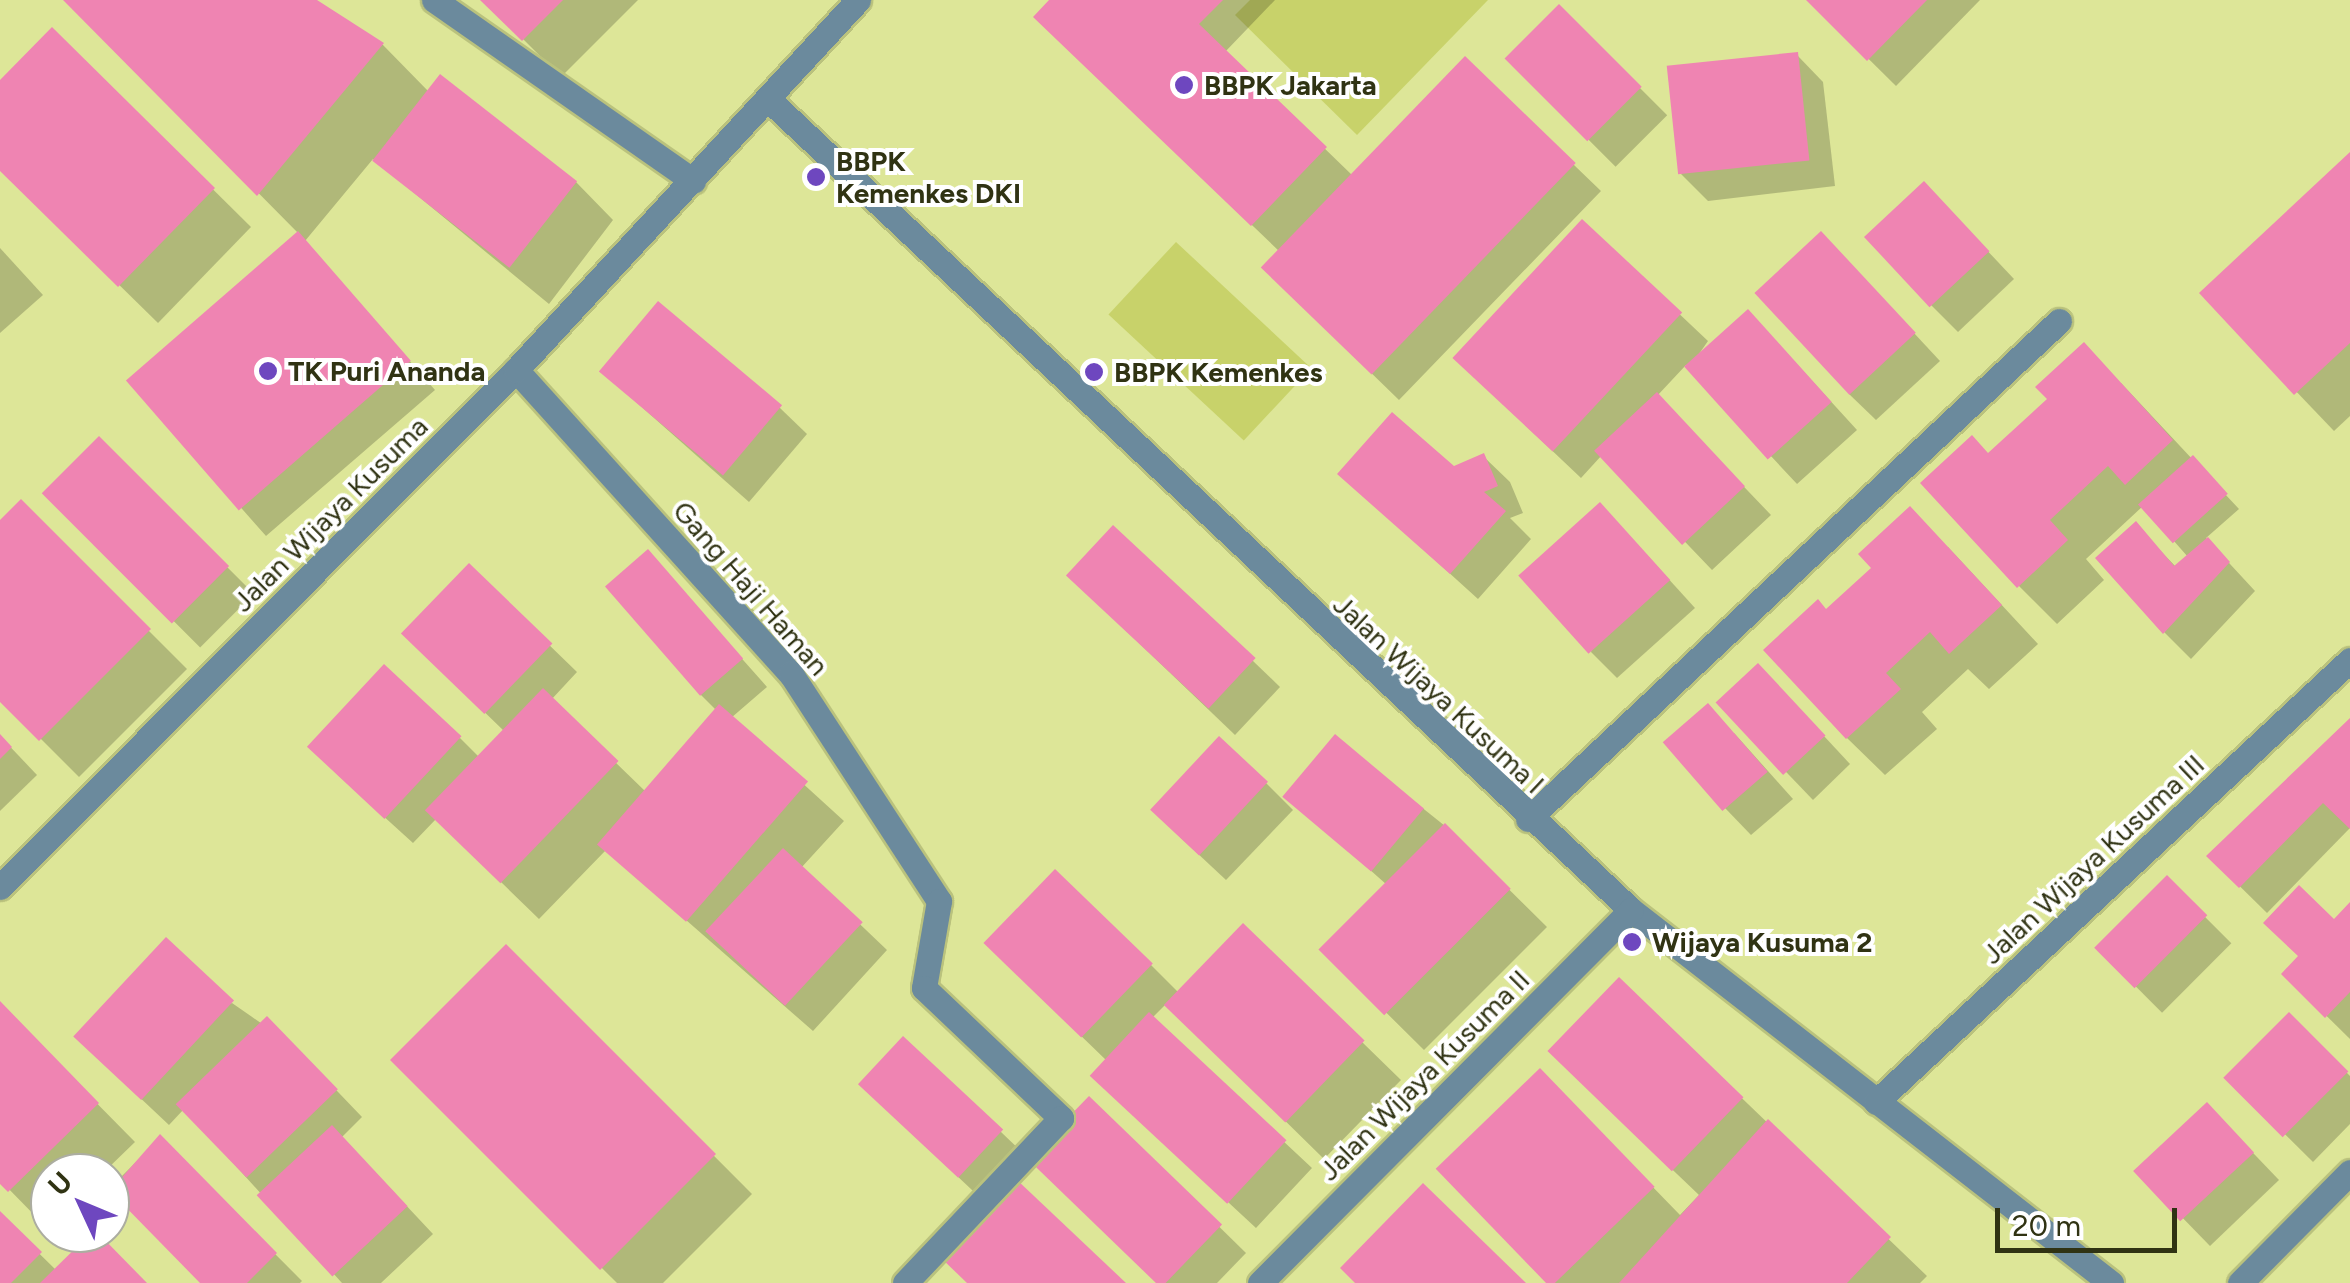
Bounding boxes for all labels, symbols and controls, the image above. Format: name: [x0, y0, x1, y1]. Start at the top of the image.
place label: BBPK Jakarta: [1204, 68, 1377, 102]
marker: BBPK Jakarta: [1173, 74, 1195, 96]
place label: BBPK Kemenkes DKI: [836, 144, 1021, 210]
marker: BBPK Kemenkes DKI: [805, 166, 827, 188]
place label: TK Puri Ananda: [288, 354, 485, 388]
place label: BBPK Kemenkes: [1114, 355, 1323, 389]
marker: TK Puri Ananda: [257, 360, 279, 382]
marker: BBPK Kemenkes: [1083, 361, 1105, 383]
street label: Jalan Wijaya Kusuma: [226, 410, 434, 618]
street label: Gang Haji Haman: [666, 494, 836, 682]
street label: Jalan Wijaya Kusuma I: [1327, 588, 1551, 800]
street label: Jalan Wijaya Kusuma III: [1975, 747, 2211, 971]
place label: Wijaya Kusuma 2: [1652, 925, 1872, 959]
marker: Wijaya Kusuma 2: [1621, 931, 1643, 953]
street label: Jalan Wijaya Kusuma II: [1312, 963, 1536, 1187]
north arrow: [30, 1153, 130, 1253]
text: U: [41, 1165, 79, 1202]
scale bar: [2000, 1188, 2182, 1250]
text: 20 m: [2012, 1207, 2081, 1244]

